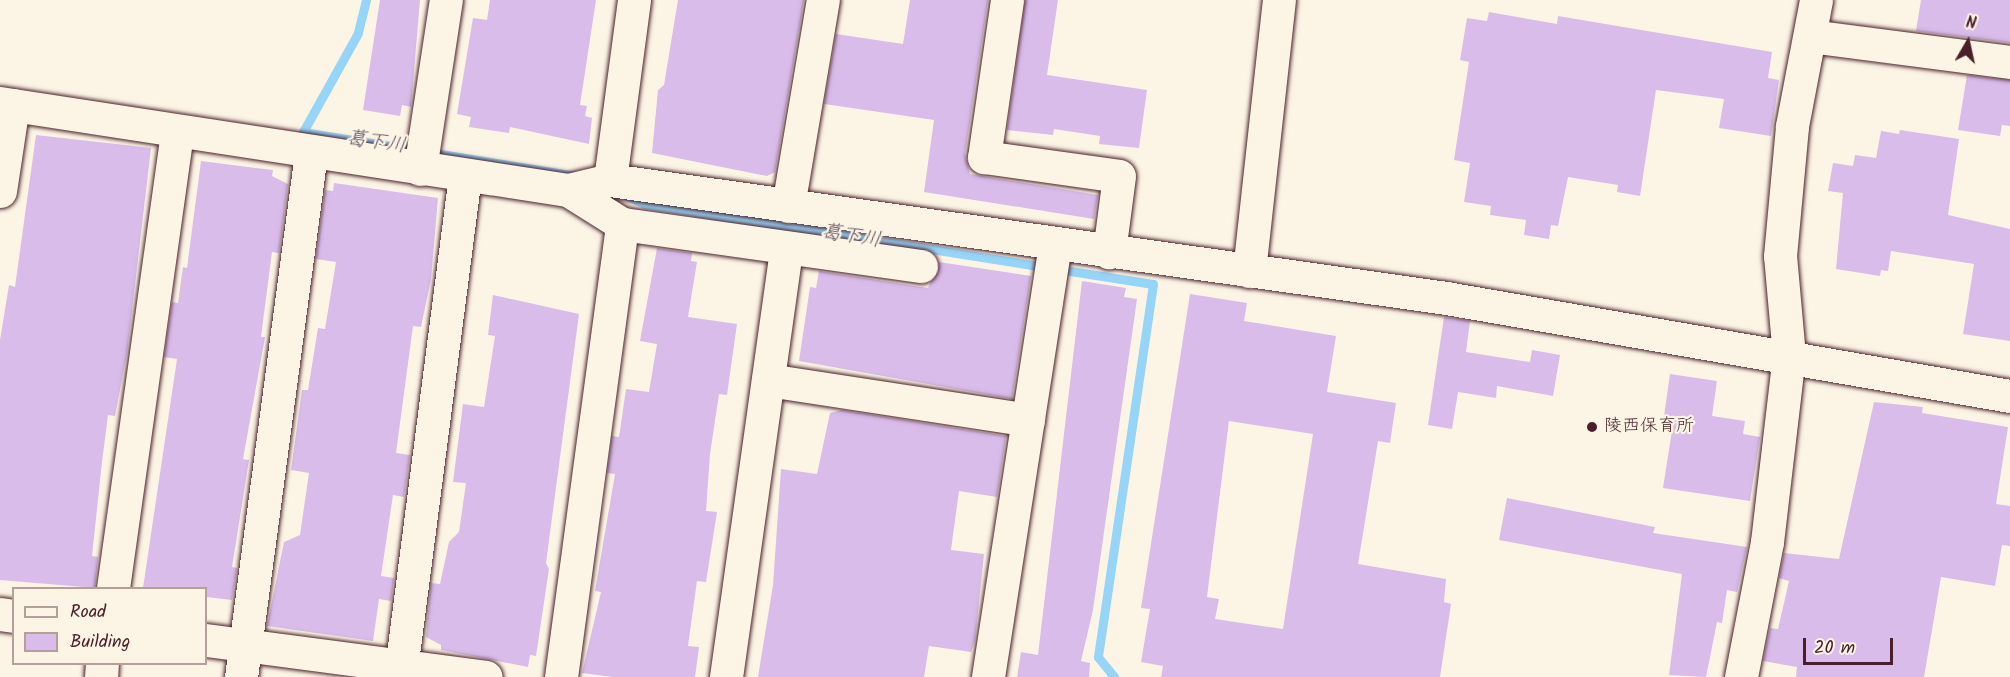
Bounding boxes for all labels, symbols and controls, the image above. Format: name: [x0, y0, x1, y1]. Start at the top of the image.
text: N: [1964, 11, 1978, 37]
north arrow: [1938, 12, 1998, 72]
water label: 葛下川: [345, 127, 407, 159]
water label: 葛下川: [819, 220, 883, 254]
place label: 陵西保育所: [1604, 416, 1694, 438]
marker: 陵西保育所: [1585, 420, 1599, 434]
legend: [12, 587, 207, 665]
text: Road: [70, 598, 106, 627]
scale bar: [1806, 626, 1896, 664]
text: Building: [70, 628, 130, 657]
text: 20 m: [1814, 634, 1855, 663]

